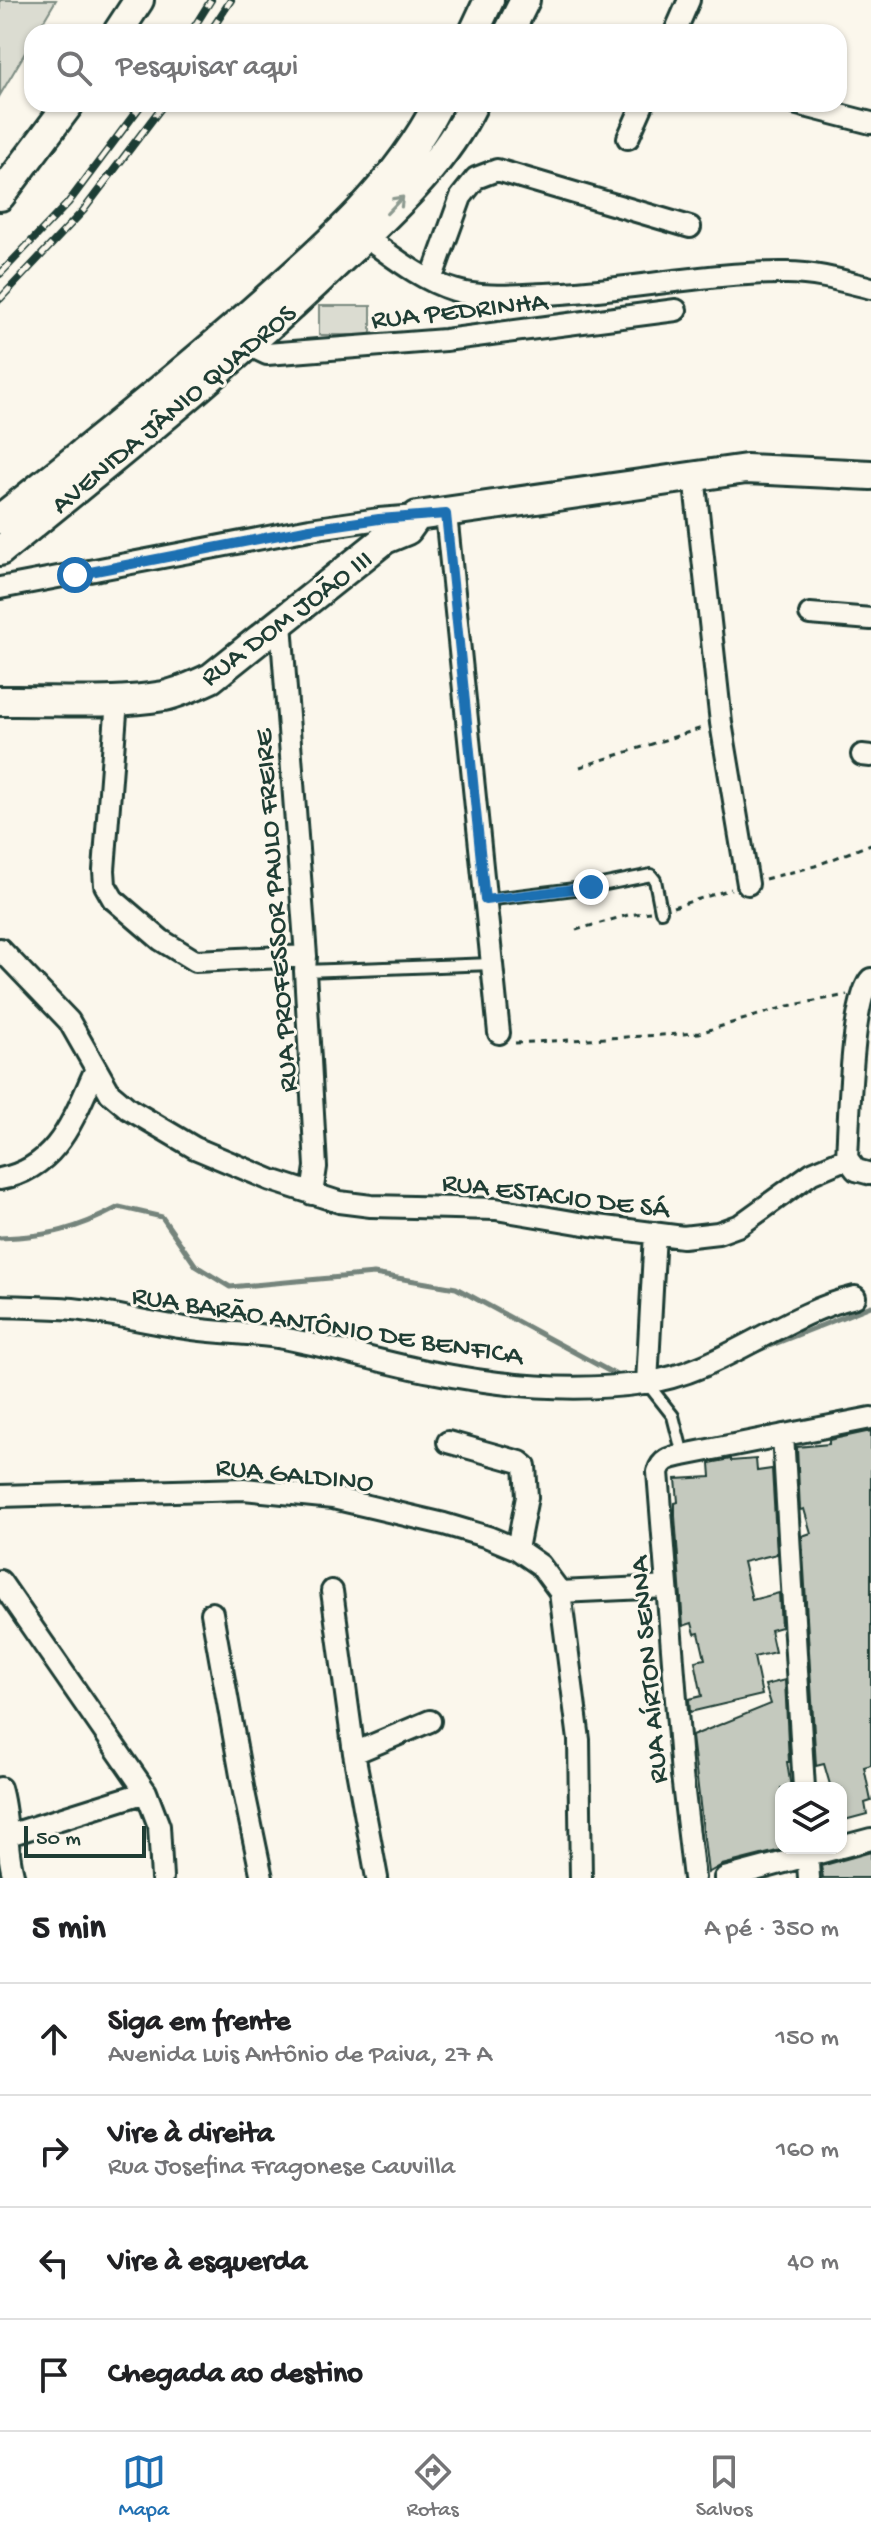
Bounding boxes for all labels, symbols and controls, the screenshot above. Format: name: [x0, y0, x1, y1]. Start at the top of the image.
search box: [24, 24, 847, 112]
icon: search: [52, 46, 96, 90]
text: Pesquisar aqui: [116, 51, 298, 86]
one-way arrow: [386, 195, 405, 215]
street label: RUA PEDRINHA: [370, 287, 551, 338]
street label: AVENIDA JÂNIO QUADROS: [46, 298, 304, 523]
street label: RUA DOM JOÃO III: [195, 544, 380, 695]
route start: [57, 557, 93, 593]
street label: RUA PROFESSOR PAULO FREIRE: [248, 726, 307, 1093]
route end: [573, 869, 609, 905]
street label: RUA ESTACIO DE SÁ: [440, 1167, 673, 1228]
street label: RUA BARÃO ANTÔNIO DE BENFICA: [129, 1280, 527, 1375]
street label: RUA GALDINO: [214, 1452, 375, 1501]
street label: RUA AÍRTON SENNA: [624, 1553, 677, 1785]
map controls: [775, 1782, 847, 1854]
button: layers: [775, 1782, 847, 1854]
scale bar: [24, 1822, 146, 1858]
text: 50 m: [36, 1827, 81, 1853]
text: 5 min: [32, 1910, 106, 1950]
text: A pé · 350 m: [704, 1915, 839, 1946]
text: Siga em frente: [108, 2006, 290, 2041]
icon: ahead: [32, 2017, 76, 2061]
text: 150 m: [775, 2024, 839, 2055]
text: Avenida Luis Antônio de Paiva, 27 A: [108, 2041, 492, 2072]
text: Vire à direita: [108, 2118, 274, 2153]
icon: right: [32, 2129, 76, 2173]
text: 160 m: [776, 2136, 839, 2167]
text: Rua Josefina Fragonese Cauvilla: [108, 2153, 455, 2184]
icon: left: [32, 2241, 76, 2285]
text: Vire à esquerda: [108, 2246, 307, 2281]
text: 40 m: [787, 2248, 839, 2279]
icon: arrive: [32, 2353, 76, 2397]
text: Chegada ao destino: [108, 2358, 363, 2393]
tab: Mapa: [119, 2450, 169, 2524]
tab: Rotas: [406, 2450, 459, 2524]
tab: Salvos: [696, 2450, 752, 2524]

